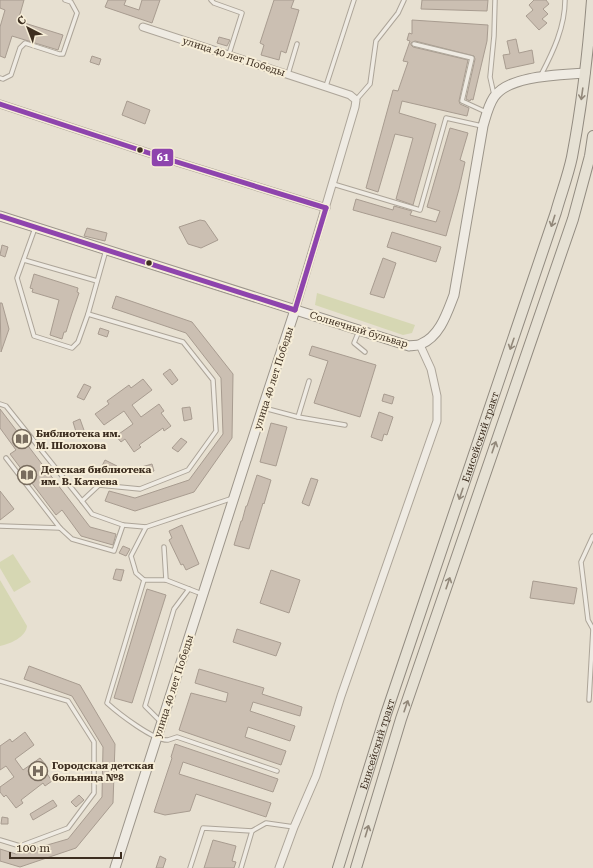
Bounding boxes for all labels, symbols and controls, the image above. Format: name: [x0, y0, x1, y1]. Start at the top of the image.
north arrow: [8, 8, 48, 48]
text: С: [14, 13, 29, 28]
street label: улица 40 лет Победы: [181, 35, 287, 78]
one-way arrow: [578, 87, 586, 100]
unlabelled marker: [135, 145, 145, 155]
line badge: 61: [151, 148, 174, 167]
text: 61: [157, 151, 169, 164]
one-way arrow: [549, 214, 556, 227]
unlabelled marker: [144, 258, 154, 268]
street label: Солнечный бульвар: [308, 309, 410, 350]
street label: улица 40 лет Победы: [252, 325, 295, 431]
one-way arrow: [508, 338, 515, 351]
street label: Енисейский тракт: [460, 390, 501, 484]
library icon: Библиотека им. М. Шолохова: [11, 428, 33, 450]
place label: Библиотека им. М. Шолохова: [36, 428, 121, 451]
one-way arrow: [491, 441, 498, 454]
library icon: Детская библиотека им. В. Катаева: [16, 464, 38, 486]
place label: Детская библиотека им. В. Катаева: [41, 464, 152, 487]
one-way arrow: [457, 487, 464, 500]
one-way arrow: [444, 578, 452, 590]
street label: улица 40 лет Победы: [152, 633, 195, 739]
street label: Енисейский тракт: [358, 697, 397, 791]
one-way arrow: [402, 701, 410, 713]
hospital icon: Городская детская больница №8: [27, 760, 49, 782]
place label: Городская детская больница №8: [52, 760, 154, 783]
one-way arrow: [364, 824, 371, 837]
scale bar: [10, 834, 121, 860]
text: 100 m: [16, 841, 50, 855]

